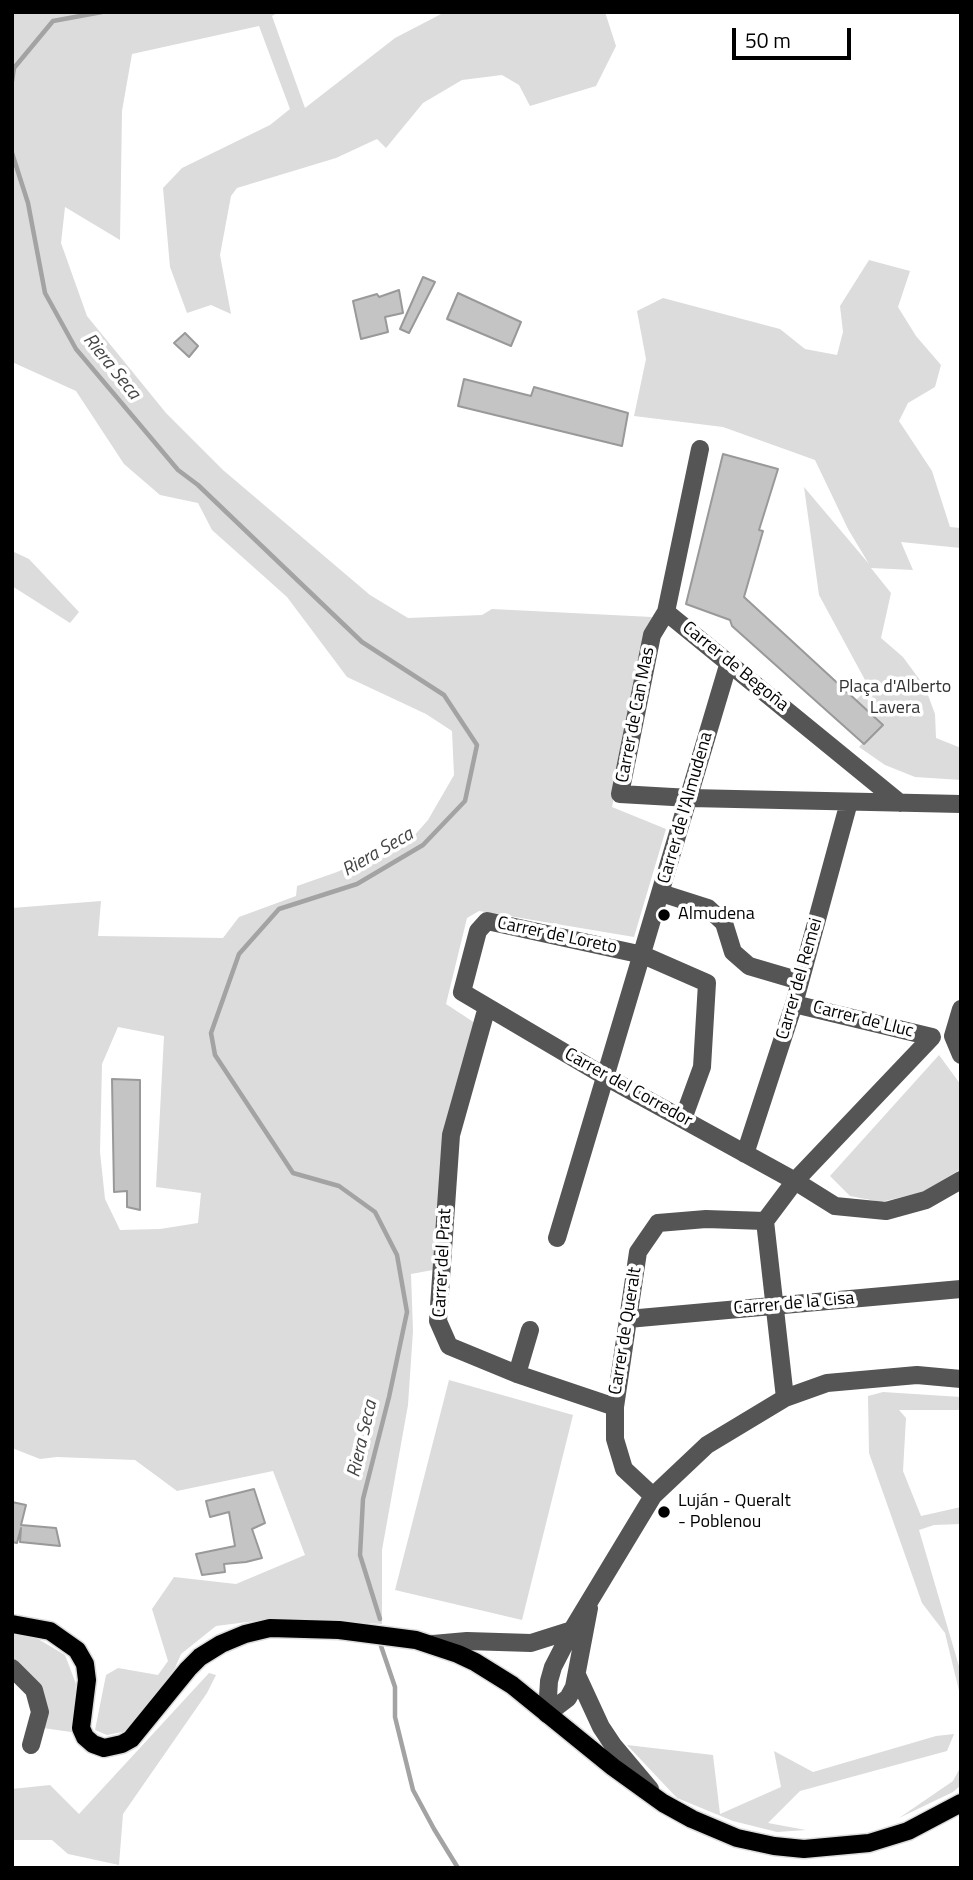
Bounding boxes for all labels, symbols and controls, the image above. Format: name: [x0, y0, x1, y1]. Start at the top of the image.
scale bar: [735, 14, 854, 58]
text: 50 m: [745, 24, 791, 56]
water label: Riera Seca: [78, 329, 144, 405]
street label: Carrer de Begoña: [677, 618, 793, 716]
street label: Carrer de Can Mas: [612, 645, 660, 785]
park label: Plaça d'Alberto Lavera: [839, 677, 951, 720]
street label: Carrer de l'Almudena: [654, 730, 718, 886]
water label: Riera Seca: [338, 824, 418, 882]
place label: Almudena: [678, 904, 755, 926]
marker: Almudena: [656, 907, 672, 923]
street label: Carrer de Loreto: [495, 913, 619, 959]
street label: Carrer del Remei: [772, 916, 828, 1042]
street label: Carrer de Lluc: [810, 997, 916, 1043]
street label: Carrer del Corredor: [560, 1044, 696, 1132]
street label: Carrer del Prat: [429, 1208, 457, 1318]
street label: Carrer de Queralt: [605, 1266, 647, 1396]
street label: Carrer de la Cisa: [733, 1288, 855, 1320]
water label: Riera Seca: [343, 1398, 383, 1480]
place label: Luján - Queralt - Poblenou: [678, 1491, 791, 1534]
marker: Luján - Queralt - Poblenou: [656, 1504, 672, 1520]

